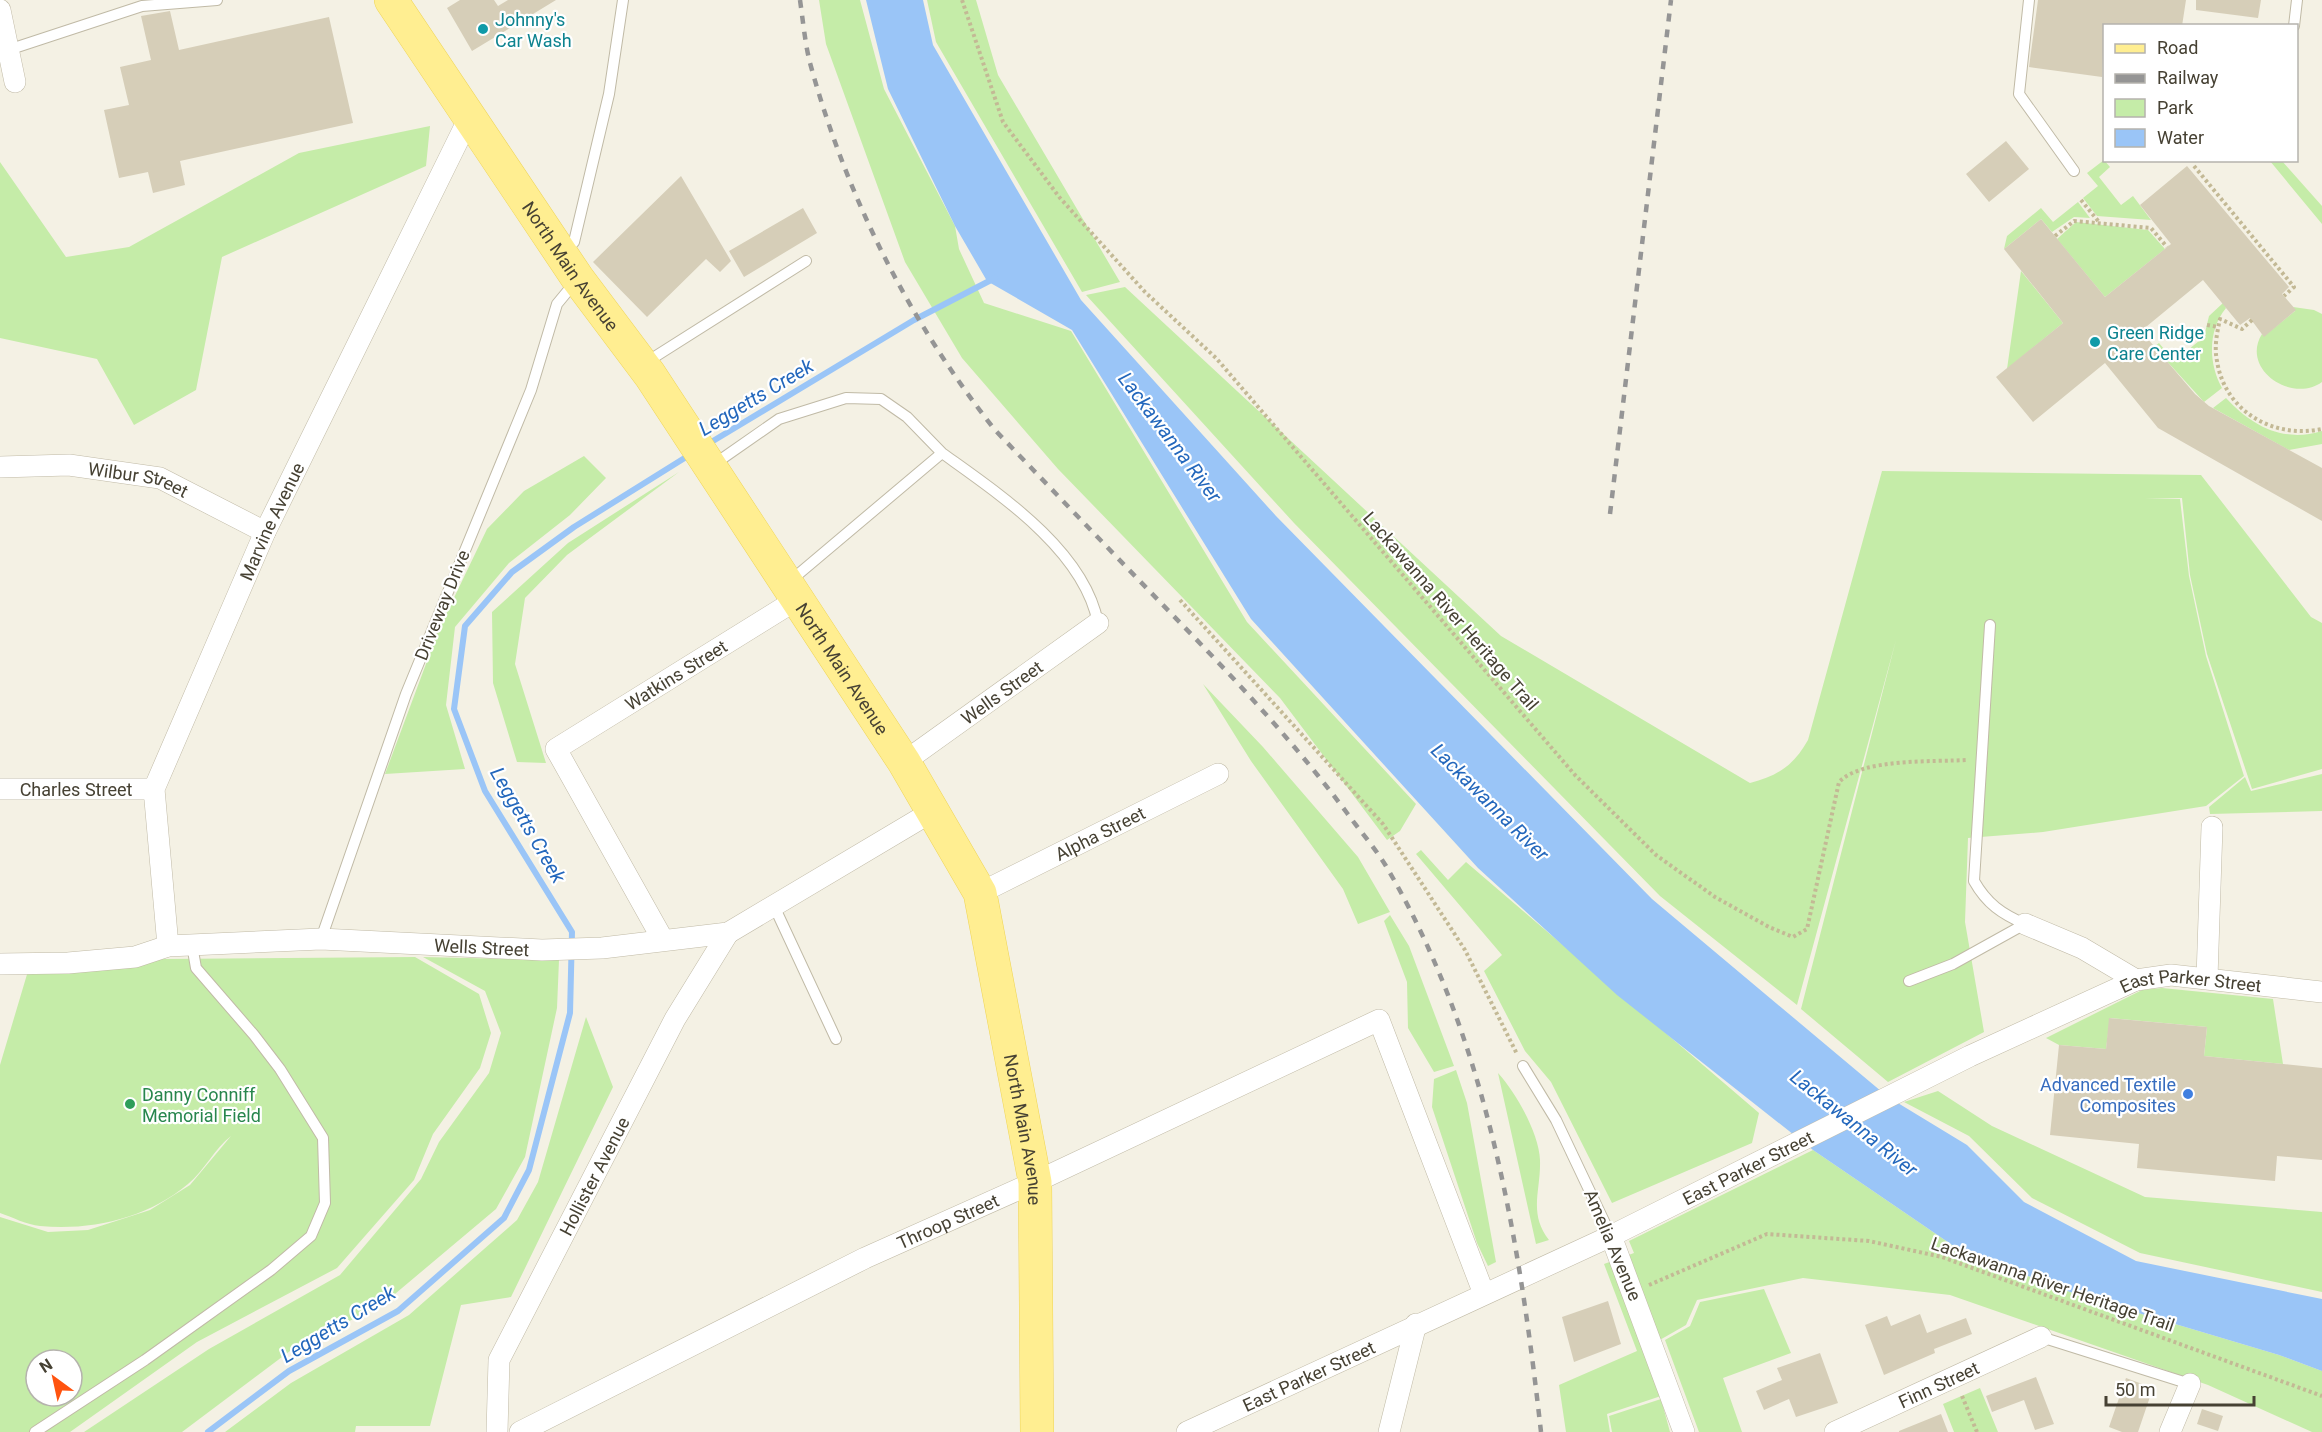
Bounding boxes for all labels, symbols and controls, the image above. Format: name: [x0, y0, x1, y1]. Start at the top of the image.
place label: Johnny's Car Wash: [495, 9, 572, 51]
marker: Johnny's Car Wash: [476, 22, 490, 36]
legend: [2103, 24, 2298, 162]
text: Road: [2157, 37, 2198, 58]
text: Railway: [2157, 67, 2219, 88]
text: Park: [2157, 97, 2194, 118]
text: Water: [2157, 127, 2204, 148]
street label: North Main Avenue: [518, 197, 623, 335]
place label: Green Ridge Care Center: [2107, 322, 2204, 364]
marker: Green Ridge Care Center: [2088, 335, 2102, 349]
water label: Leggetts Creek: [694, 353, 819, 441]
water label: Lackawanna River: [1113, 367, 1227, 508]
street label: Wilbur Street: [87, 457, 192, 501]
street label: Marvine Avenue: [235, 459, 308, 583]
street label: Lackawanna River Heritage Trail: [1359, 507, 1543, 715]
street label: Driveway Drive: [410, 547, 474, 663]
street label: North Main Avenue: [792, 599, 893, 738]
street label: Watkins Street: [621, 635, 731, 714]
street label: Wells Street: [957, 656, 1046, 728]
water label: Lackawanna River: [1426, 738, 1555, 867]
water label: Leggetts Creek: [485, 763, 571, 888]
street label: Charles Street: [20, 779, 132, 800]
street label: Alpha Street: [1051, 802, 1148, 864]
street label: Wells Street: [433, 934, 530, 960]
street label: East Parker Street: [2116, 964, 2263, 997]
street label: North Main Avenue: [1000, 1052, 1046, 1205]
water label: Lackawanna River: [1786, 1064, 1923, 1182]
place label: Advanced Textile Composites: [2040, 1074, 2176, 1116]
place label: Danny Conniff Memorial Field: [142, 1084, 261, 1126]
marker: Advanced Textile Composites: [2181, 1087, 2195, 1101]
marker: Danny Conniff Memorial Field: [123, 1097, 137, 1111]
street label: Hollister Avenue: [555, 1113, 633, 1239]
street label: East Parker Street: [1679, 1126, 1817, 1209]
street label: Amelia Avenue: [1580, 1186, 1646, 1304]
street label: Throop Street: [894, 1189, 1002, 1253]
street label: Lackawanna River Heritage Trail: [1928, 1232, 2178, 1336]
water label: Leggetts Creek: [276, 1280, 401, 1368]
street label: East Parker Street: [1239, 1336, 1378, 1415]
north arrow: [24, 1348, 84, 1408]
text: N: [36, 1355, 56, 1377]
street label: Finn Street: [1895, 1357, 1982, 1412]
scale bar: [2106, 1369, 2254, 1407]
text: 50 m: [2115, 1379, 2155, 1400]

